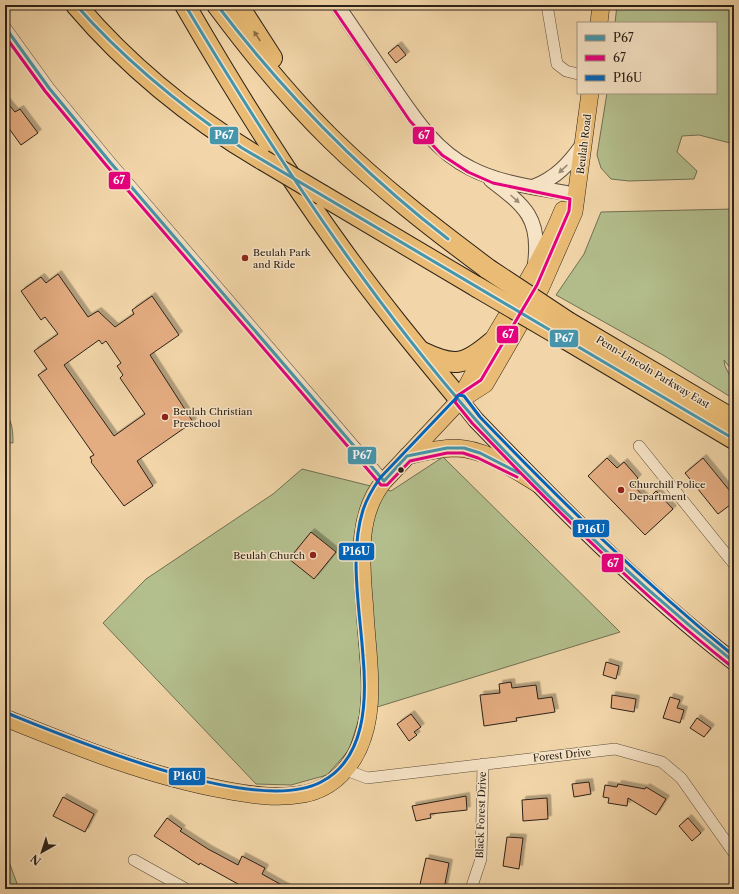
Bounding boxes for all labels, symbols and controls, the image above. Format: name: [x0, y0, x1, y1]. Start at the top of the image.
legend: [577, 22, 717, 94]
one-way arrow: [253, 30, 261, 41]
text: P67: [613, 30, 634, 45]
text: 67: [613, 50, 626, 65]
text: P16U: [613, 70, 642, 85]
street label: Beulah Road: [574, 113, 594, 175]
line badge: P67: [209, 126, 239, 145]
line badge: 67: [412, 126, 435, 145]
text: P67: [214, 128, 234, 142]
text: 67: [418, 128, 430, 142]
one-way arrow: [558, 164, 567, 173]
line badge: 67: [108, 171, 131, 190]
text: 67: [113, 173, 125, 187]
one-way arrow: [509, 194, 520, 203]
place label: Beulah Park and Ride: [253, 246, 312, 271]
marker: Beulah Park and Ride: [240, 253, 250, 263]
line badge: 67: [496, 325, 519, 344]
text: 67: [502, 327, 514, 341]
line badge: P67: [549, 329, 579, 348]
text: P67: [554, 331, 574, 345]
street label: Penn-Lincoln Parkway East: [594, 333, 713, 411]
place label: Beulah Christian Preschool: [173, 405, 253, 430]
marker: Beulah Christian Preschool: [160, 412, 170, 422]
line badge: P67: [347, 446, 377, 465]
text: P67: [352, 448, 372, 462]
unlabelled marker: [396, 465, 406, 475]
place label: Churchill Police Department: [629, 478, 706, 503]
marker: Churchill Police Department: [616, 485, 626, 495]
line badge: P16U: [572, 519, 610, 538]
text: P16U: [577, 522, 605, 536]
line badge: P16U: [338, 542, 375, 561]
text: P16U: [342, 544, 370, 558]
place label: Beulah Church: [233, 549, 306, 562]
marker: Beulah Church: [308, 550, 318, 560]
line badge: 67: [601, 553, 624, 573]
text: 67: [607, 556, 619, 570]
street label: Forest Drive: [532, 745, 592, 765]
line badge: P16U: [168, 767, 206, 786]
text: P16U: [173, 769, 201, 783]
street label: Black Forest Drive: [473, 771, 489, 859]
north arrow: [22, 832, 62, 872]
text: N: [27, 851, 44, 868]

